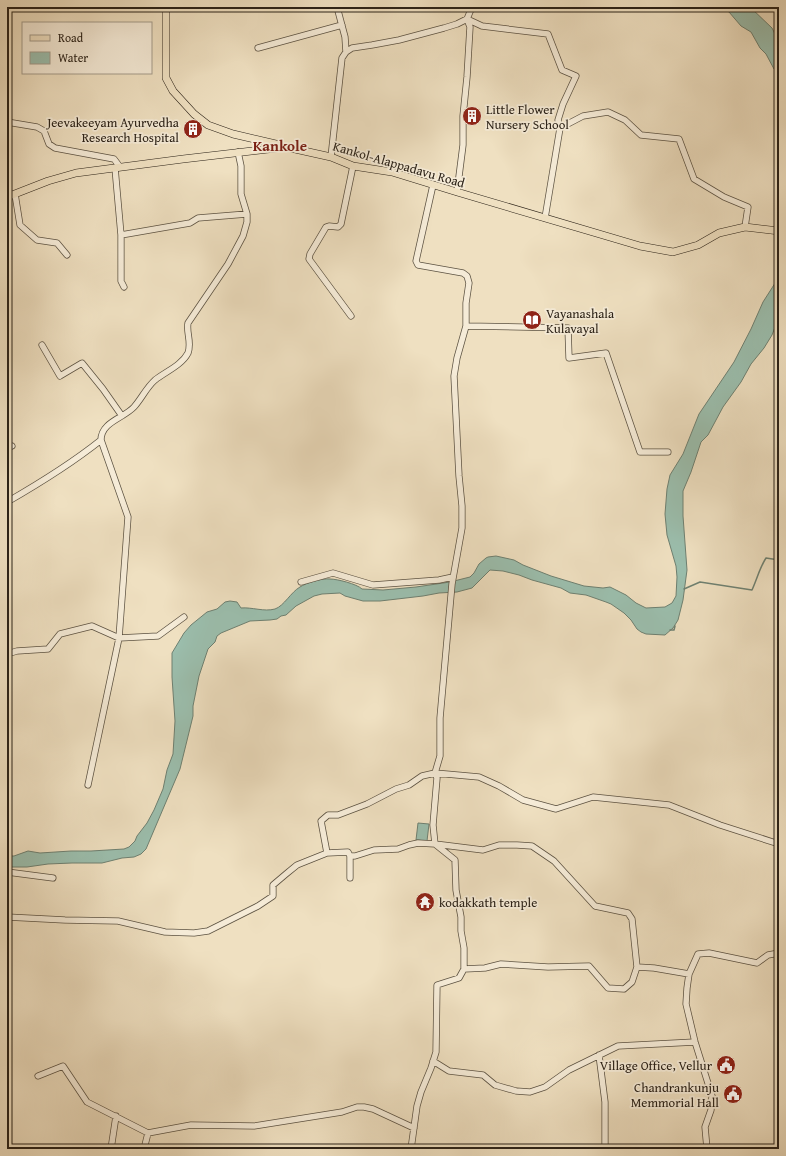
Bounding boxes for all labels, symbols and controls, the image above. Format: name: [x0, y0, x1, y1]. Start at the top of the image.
legend: [22, 22, 152, 74]
text: Road: [58, 29, 84, 46]
text: Water: [58, 49, 88, 66]
place label: Little Flower Nursery School: [486, 100, 569, 134]
building icon: Little Flower Nursery School: [461, 105, 483, 127]
place label: Jeevakeeyam Ayurvedha Research Hospital: [45, 113, 180, 147]
building icon: Jeevakeeyam Ayurvedha Research Hospital: [182, 118, 204, 140]
district label: Kankole: [253, 135, 307, 156]
street label: Kankol-Alappadavu Road: [331, 137, 467, 192]
place label: Vayanashala Kulavayal: [546, 304, 615, 338]
library icon: Vayanashala Kulavayal: [521, 309, 543, 331]
temple icon: kodakkath temple: [414, 891, 436, 913]
place label: kodakkath temple: [439, 893, 537, 912]
public building icon: Village Office, Vellur: [715, 1054, 737, 1076]
place label: Village Office, Vellur: [600, 1056, 713, 1075]
place label: Chandrankunju Memmorial Hall: [631, 1078, 719, 1112]
public building icon: Chandrankunju Memmorial Hall: [722, 1083, 744, 1105]

